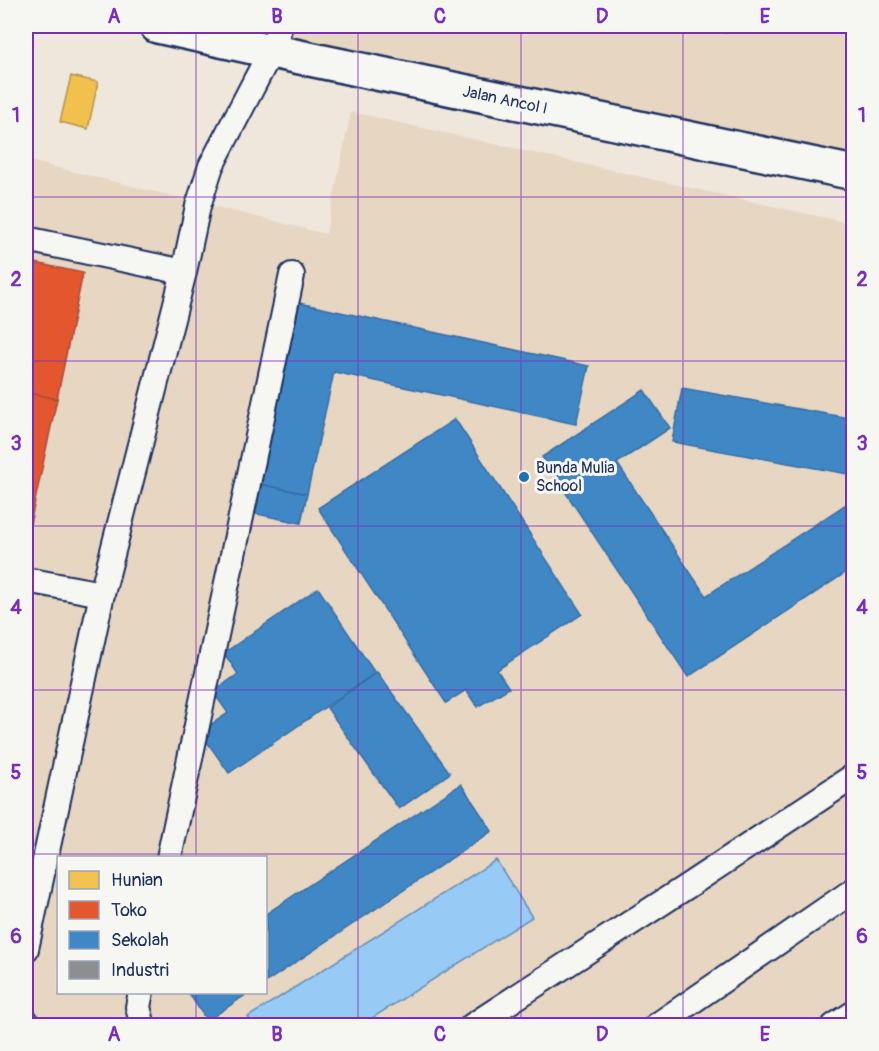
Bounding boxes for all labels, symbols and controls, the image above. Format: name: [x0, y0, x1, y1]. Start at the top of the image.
text: A: [108, 4, 121, 29]
text: B: [271, 4, 283, 29]
text: C: [434, 4, 446, 29]
text: D: [596, 4, 609, 29]
text: E: [760, 4, 771, 29]
street label: Jalan Ancol I: [461, 81, 549, 119]
text: 1: [12, 103, 20, 128]
text: 1: [858, 103, 866, 128]
text: 2: [10, 267, 22, 292]
text: 2: [856, 267, 868, 292]
text: 3: [10, 431, 22, 456]
text: 3: [856, 431, 868, 456]
place label: Bunda Mulia School: [536, 458, 615, 496]
marker: Bunda Mulia School: [517, 470, 531, 484]
text: 4: [10, 595, 22, 620]
text: 4: [856, 595, 868, 620]
text: 5: [11, 760, 22, 785]
text: 5: [857, 760, 868, 785]
legend: [57, 856, 267, 994]
text: Hunian: [111, 869, 163, 892]
text: Toko: [111, 899, 147, 922]
text: 6: [10, 924, 22, 949]
text: 6: [856, 924, 868, 949]
text: Sekolah: [111, 929, 169, 952]
text: Industri: [111, 959, 169, 982]
text: A: [108, 1022, 121, 1047]
text: B: [271, 1022, 283, 1047]
text: C: [434, 1022, 446, 1047]
text: D: [596, 1022, 609, 1047]
text: E: [760, 1022, 771, 1047]

